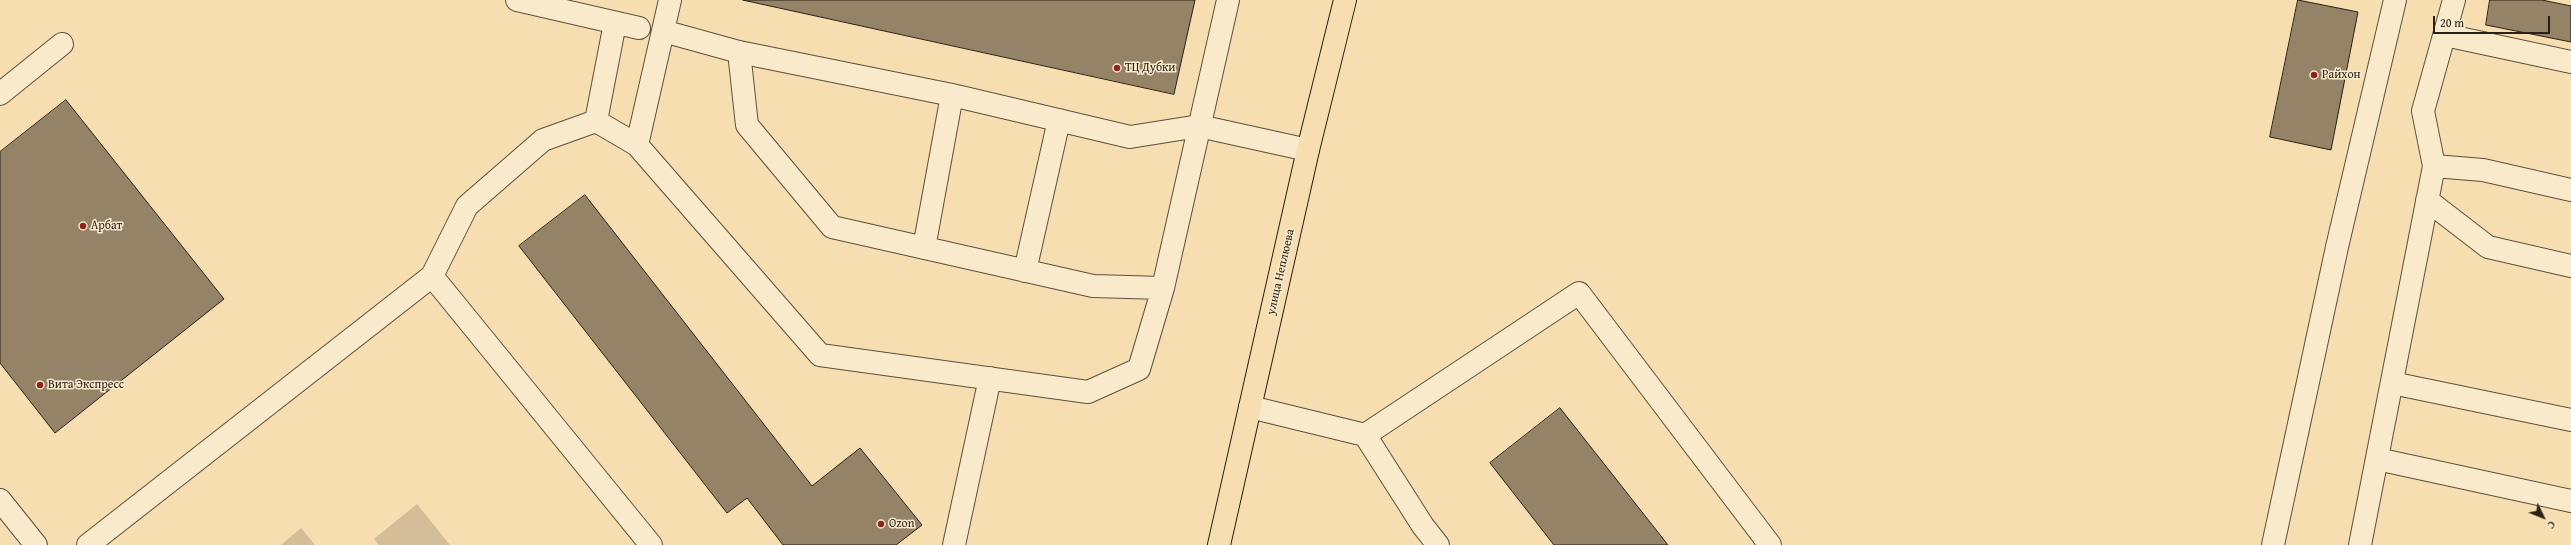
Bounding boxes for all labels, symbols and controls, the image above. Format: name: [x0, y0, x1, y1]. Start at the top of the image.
scale bar: [2435, 8, 2552, 34]
text: 20 m: [2440, 14, 2464, 31]
place label: ТЦ Дубки: [1125, 61, 1175, 75]
marker: ТЦ Дубки: [1112, 63, 1122, 73]
place label: Райхон: [2322, 68, 2360, 82]
marker: Райхон: [2309, 70, 2319, 80]
place label: Арбат: [91, 219, 122, 233]
marker: Арбат: [78, 221, 88, 231]
street label: улица Неплюева: [1264, 228, 1298, 316]
place label: Вита Экспресс: [48, 378, 124, 392]
marker: Вита Экспресс: [35, 380, 45, 390]
north arrow: [2523, 497, 2563, 537]
place label: Ozon: [889, 517, 914, 531]
text: С: [2544, 517, 2560, 533]
marker: Ozon: [876, 519, 886, 529]

